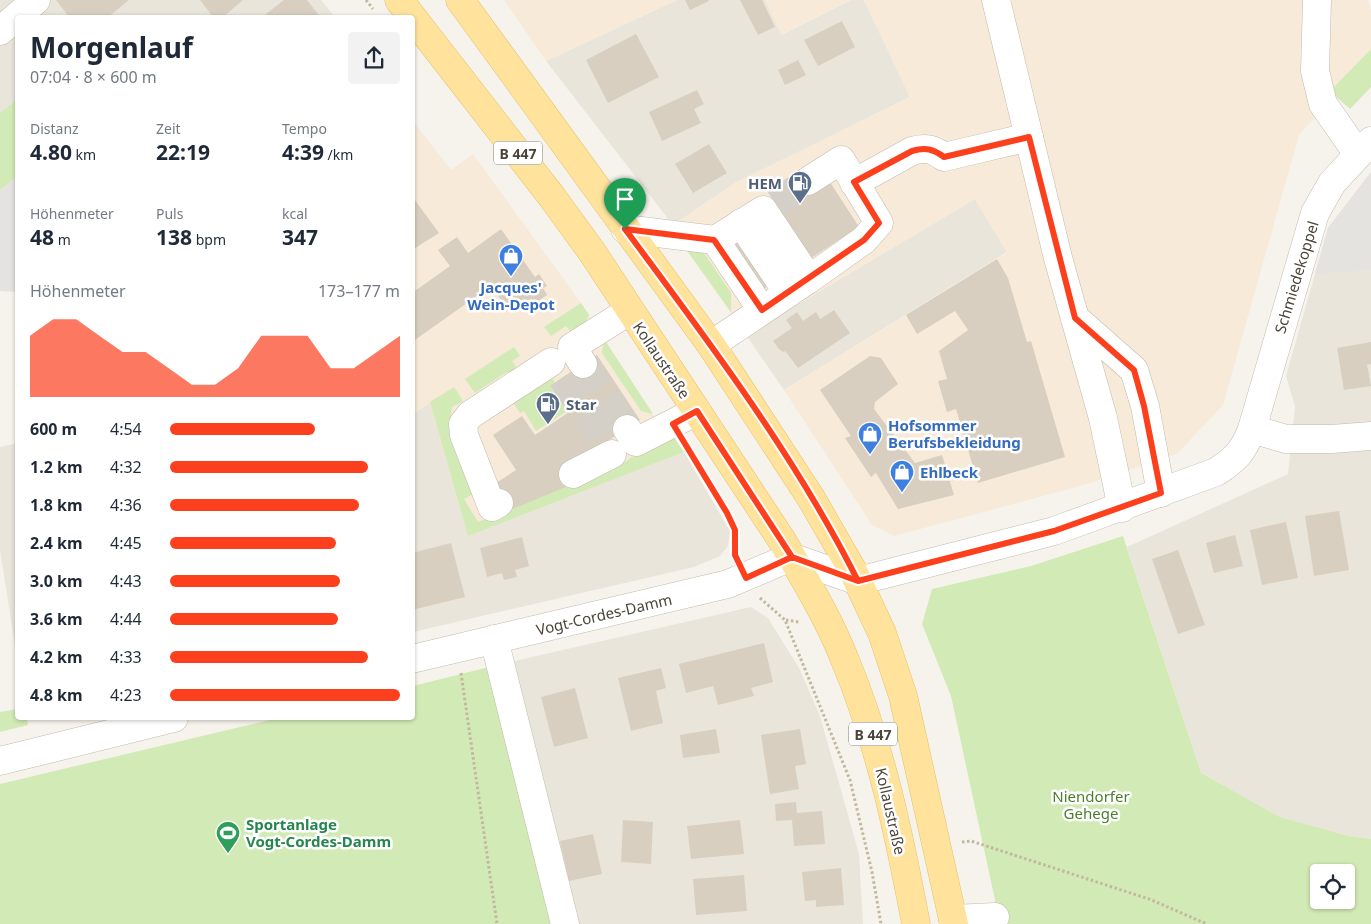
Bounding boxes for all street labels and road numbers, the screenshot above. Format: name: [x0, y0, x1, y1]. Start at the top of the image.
road number: B 447: [494, 142, 542, 164]
street label: Schmiedekoppel: [1269, 218, 1323, 336]
street label: Kollaustraße: [629, 318, 695, 402]
street label: Vogt-Cordes-Damm: [534, 589, 674, 639]
road number: B 447: [849, 722, 897, 746]
street label: Kollaustraße: [871, 766, 911, 856]

